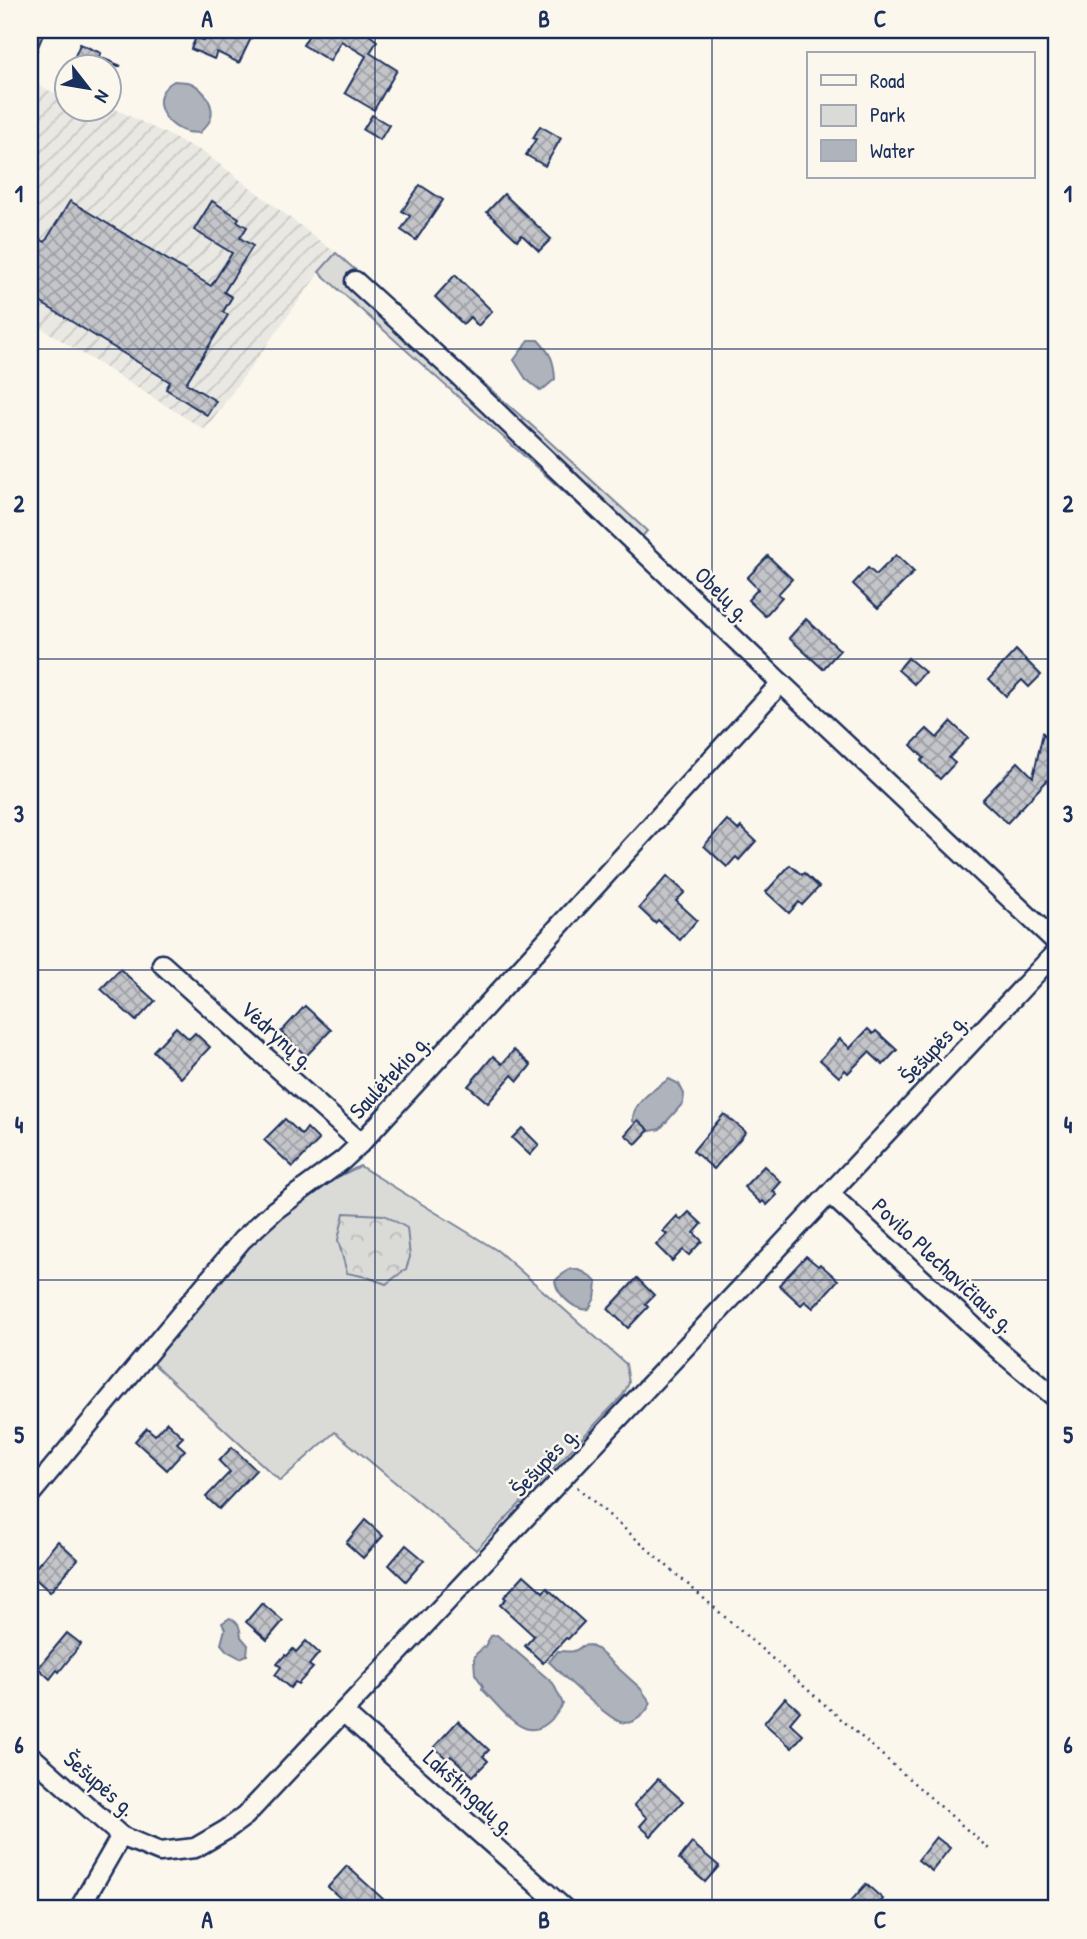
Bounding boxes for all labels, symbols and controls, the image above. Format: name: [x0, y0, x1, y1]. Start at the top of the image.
text: A: [201, 3, 213, 34]
text: B: [538, 3, 550, 34]
text: C: [874, 3, 886, 34]
north arrow: [52, 52, 122, 122]
legend: [807, 52, 1034, 178]
text: Road: [870, 66, 904, 95]
text: N: [89, 86, 116, 108]
text: Park: [870, 100, 905, 129]
text: Water: [870, 136, 915, 165]
text: 1: [15, 178, 23, 209]
text: 1: [1064, 178, 1072, 209]
text: 2: [14, 488, 25, 519]
text: 2: [1063, 488, 1074, 519]
street label: Obelų g.: [688, 560, 758, 628]
text: 3: [14, 798, 24, 829]
text: 3: [1063, 798, 1073, 829]
street label: Vėdrynų g.: [234, 993, 322, 1077]
street label: Šešupės g.: [892, 1006, 974, 1090]
street label: Saulėtekio g.: [342, 1027, 436, 1125]
text: 4: [15, 1109, 24, 1140]
text: 4: [1064, 1109, 1073, 1140]
street label: Povilo Plechavičiaus g.: [866, 1190, 1022, 1340]
text: 5: [14, 1419, 24, 1450]
street label: Šešupės g.: [503, 1419, 585, 1503]
text: 5: [1063, 1419, 1073, 1450]
text: 6: [14, 1729, 24, 1760]
text: 6: [1063, 1729, 1073, 1760]
street label: Lakštingalų g.: [417, 1742, 523, 1842]
street label: Šešupės g.: [57, 1743, 143, 1823]
text: A: [201, 1904, 213, 1935]
text: B: [538, 1904, 550, 1935]
text: C: [874, 1904, 886, 1935]

